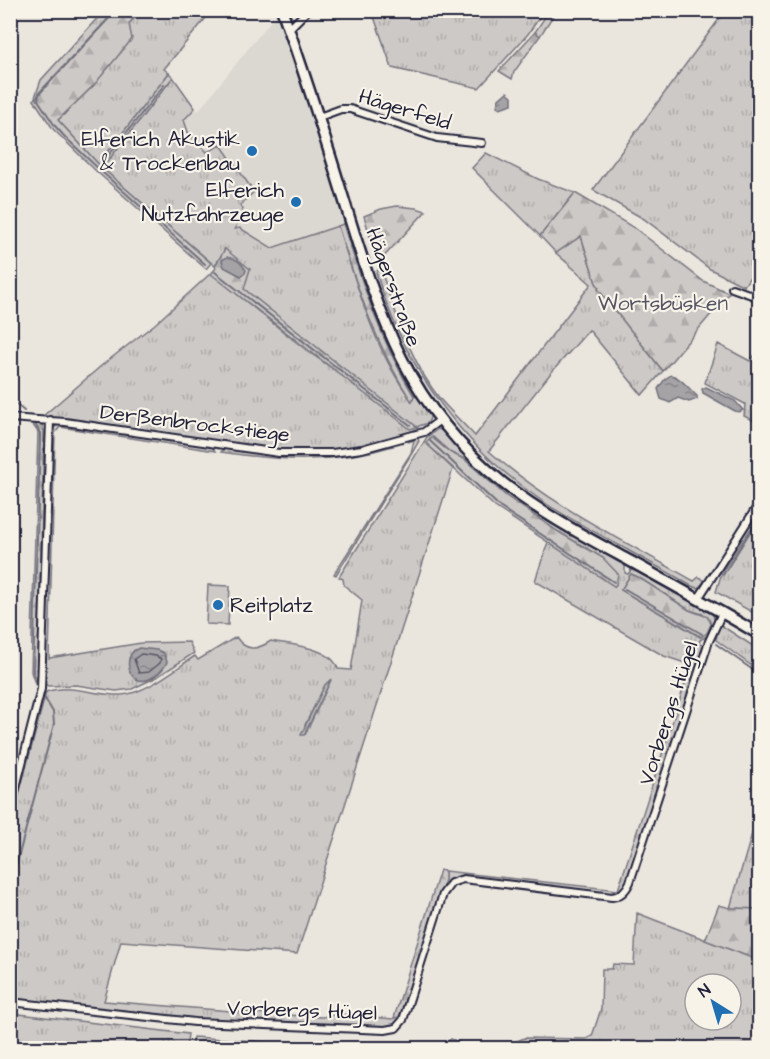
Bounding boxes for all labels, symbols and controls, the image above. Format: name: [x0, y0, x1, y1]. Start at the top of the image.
street label: Hägerfeld: [355, 82, 455, 139]
place label: Elferich Akustik & Trockenbau: [81, 125, 240, 178]
marker: Elferich Akustik & Trockenbau: [245, 144, 259, 158]
place label: Elferich Nutzfahrzeuge: [142, 176, 285, 231]
marker: Elferich Nutzfahrzeuge: [289, 195, 303, 209]
street label: Hägerstraße: [357, 224, 428, 351]
park label: Wortsbüsken: [598, 289, 728, 318]
street label: Derßenbrockstiege: [98, 397, 291, 451]
place label: Reitplatz: [230, 591, 313, 621]
marker: Reitplatz: [211, 598, 225, 612]
street label: Vorbergs Hügel: [632, 637, 707, 790]
north arrow: [683, 972, 743, 1032]
text: N: [694, 979, 715, 1003]
street label: Vorbergs Hügel: [226, 993, 377, 1030]

